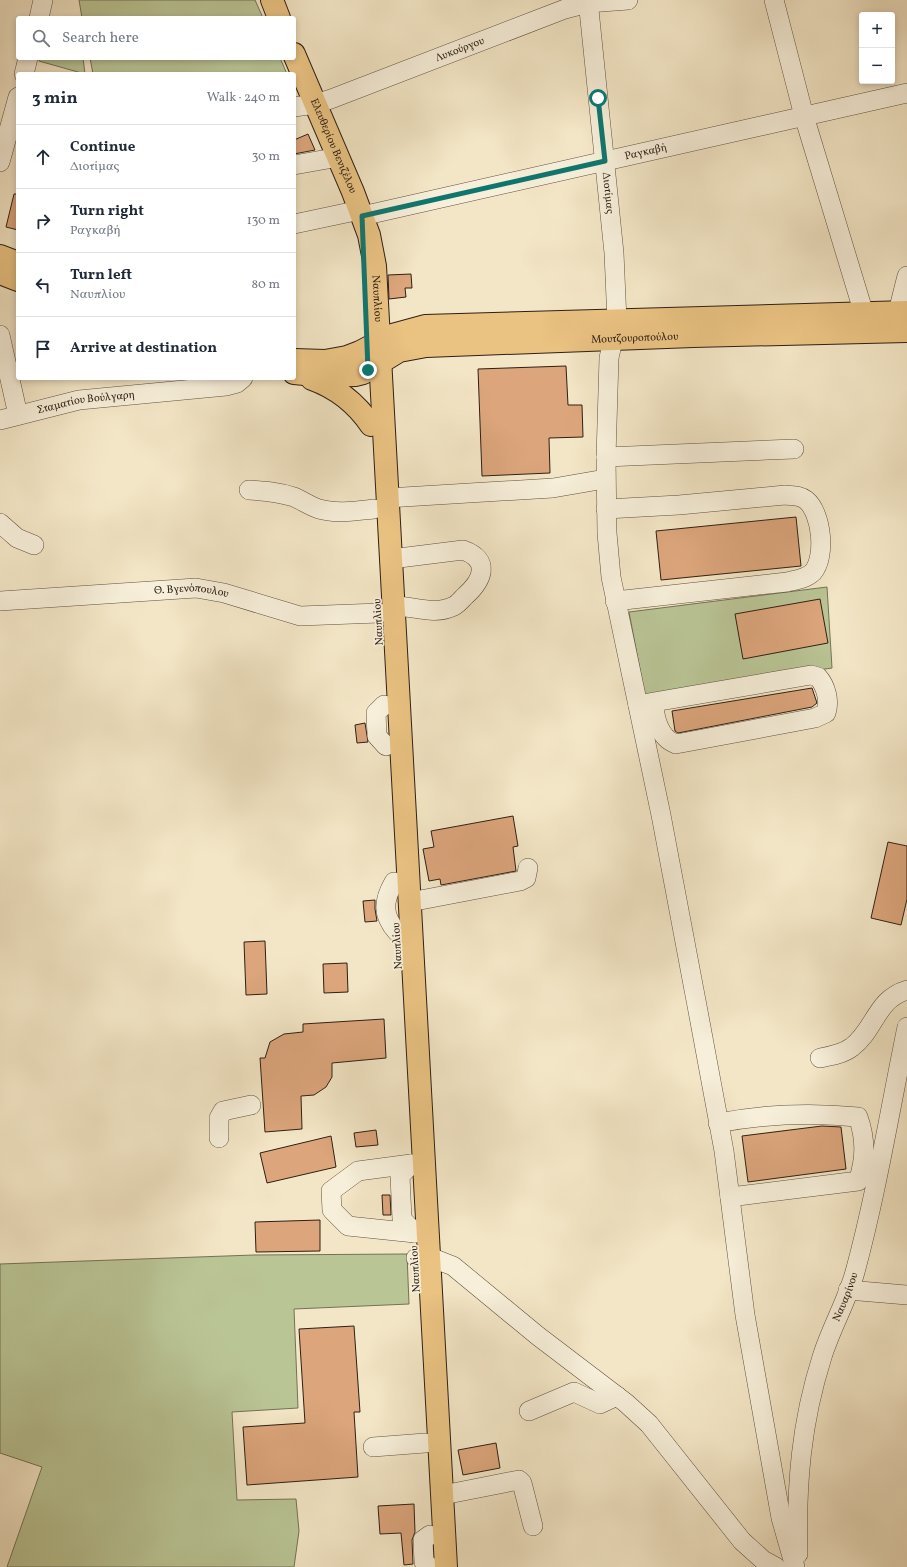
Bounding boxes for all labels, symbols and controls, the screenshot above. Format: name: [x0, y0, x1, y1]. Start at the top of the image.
map controls: [859, 12, 895, 84]
button: +: [859, 12, 895, 48]
search box: [16, 16, 296, 60]
icon: search: [30, 27, 52, 49]
text: Search here: [62, 28, 139, 49]
street label: Λυκούργου: [433, 33, 487, 66]
button: −: [859, 48, 895, 84]
text: 3 min: [32, 87, 78, 110]
text: Walk · 240 m: [207, 89, 280, 107]
route start: [589, 89, 607, 107]
street label: Ελευθερίου Βενιζέλου: [306, 96, 360, 196]
text: Continue: [70, 137, 135, 158]
street label: Ραγκαβή: [623, 140, 669, 164]
icon: ahead: [32, 146, 54, 168]
text: 30 m: [252, 148, 280, 166]
text: Διοτίμας: [70, 158, 119, 176]
street label: Διοτίμας: [598, 171, 617, 215]
text: Turn right: [70, 201, 144, 222]
icon: right: [32, 210, 54, 232]
text: 130 m: [247, 212, 280, 230]
text: Ραγκαβή: [70, 222, 121, 240]
text: Turn left: [70, 265, 132, 286]
icon: left: [32, 274, 54, 296]
street label: Ναυπλίου: [368, 275, 386, 322]
text: 80 m: [251, 276, 280, 294]
text: Ναυπλίου: [70, 286, 125, 304]
street label: Μουτζουροπούλου: [591, 329, 679, 347]
icon: arrive: [32, 338, 54, 360]
text: Arrive at destination: [70, 338, 217, 359]
route end: [359, 361, 377, 379]
street label: Σταματίου Βούλγαρη: [35, 387, 136, 418]
street label: Θ. Βγενόπουλου: [154, 580, 231, 602]
street label: Ναυπλίου: [370, 598, 388, 646]
street label: Ναυπλίου: [389, 922, 407, 970]
street label: Ναυπλίου: [407, 1245, 425, 1293]
street label: Ναυαρίνου: [829, 1271, 862, 1324]

